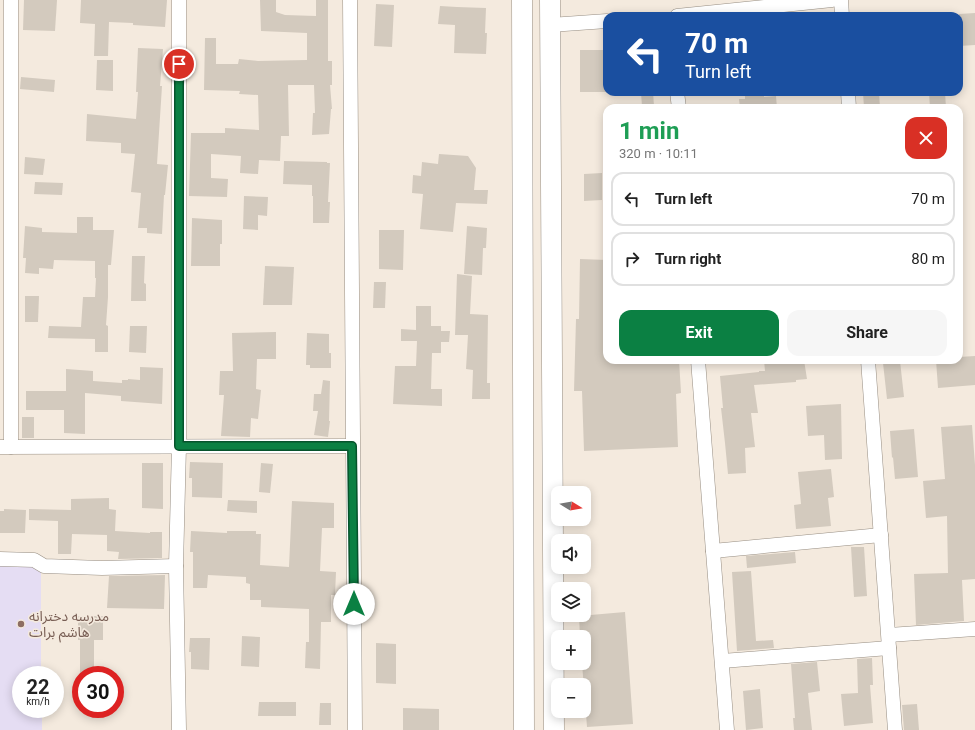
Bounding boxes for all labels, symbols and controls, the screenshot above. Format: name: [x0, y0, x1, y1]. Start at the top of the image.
text: 70 m: [685, 27, 748, 60]
icon: left: [619, 28, 671, 80]
pin: [162, 47, 196, 81]
icon: arrive: [168, 53, 190, 75]
text: Turn left: [685, 61, 751, 82]
text: 1 min: [619, 117, 679, 145]
button: close: [905, 117, 947, 159]
text: 320 m · 10:11: [619, 146, 698, 161]
icon: left: [621, 188, 643, 210]
text: Turn left: [655, 190, 712, 208]
text: 70 m: [911, 190, 945, 208]
icon: right: [621, 248, 643, 270]
text: Turn right: [655, 250, 721, 268]
text: 80 m: [911, 250, 945, 268]
button: Exit: [619, 310, 779, 356]
button: Share: [787, 310, 947, 356]
north arrow: [551, 486, 591, 526]
map controls: [551, 486, 591, 718]
button: sound: [551, 534, 591, 574]
button: layers: [551, 582, 591, 622]
position arrow: [333, 583, 375, 625]
place label: مدرسه دخترانه هاشم برات: [29, 608, 109, 643]
marker: مدرسه دخترانه هاشم برات: [16, 619, 26, 629]
button: +: [551, 630, 591, 670]
speed limit sign: 30: [72, 666, 124, 718]
text: 22: [27, 675, 49, 699]
button: −: [551, 678, 591, 718]
text: km/h: [26, 696, 50, 707]

